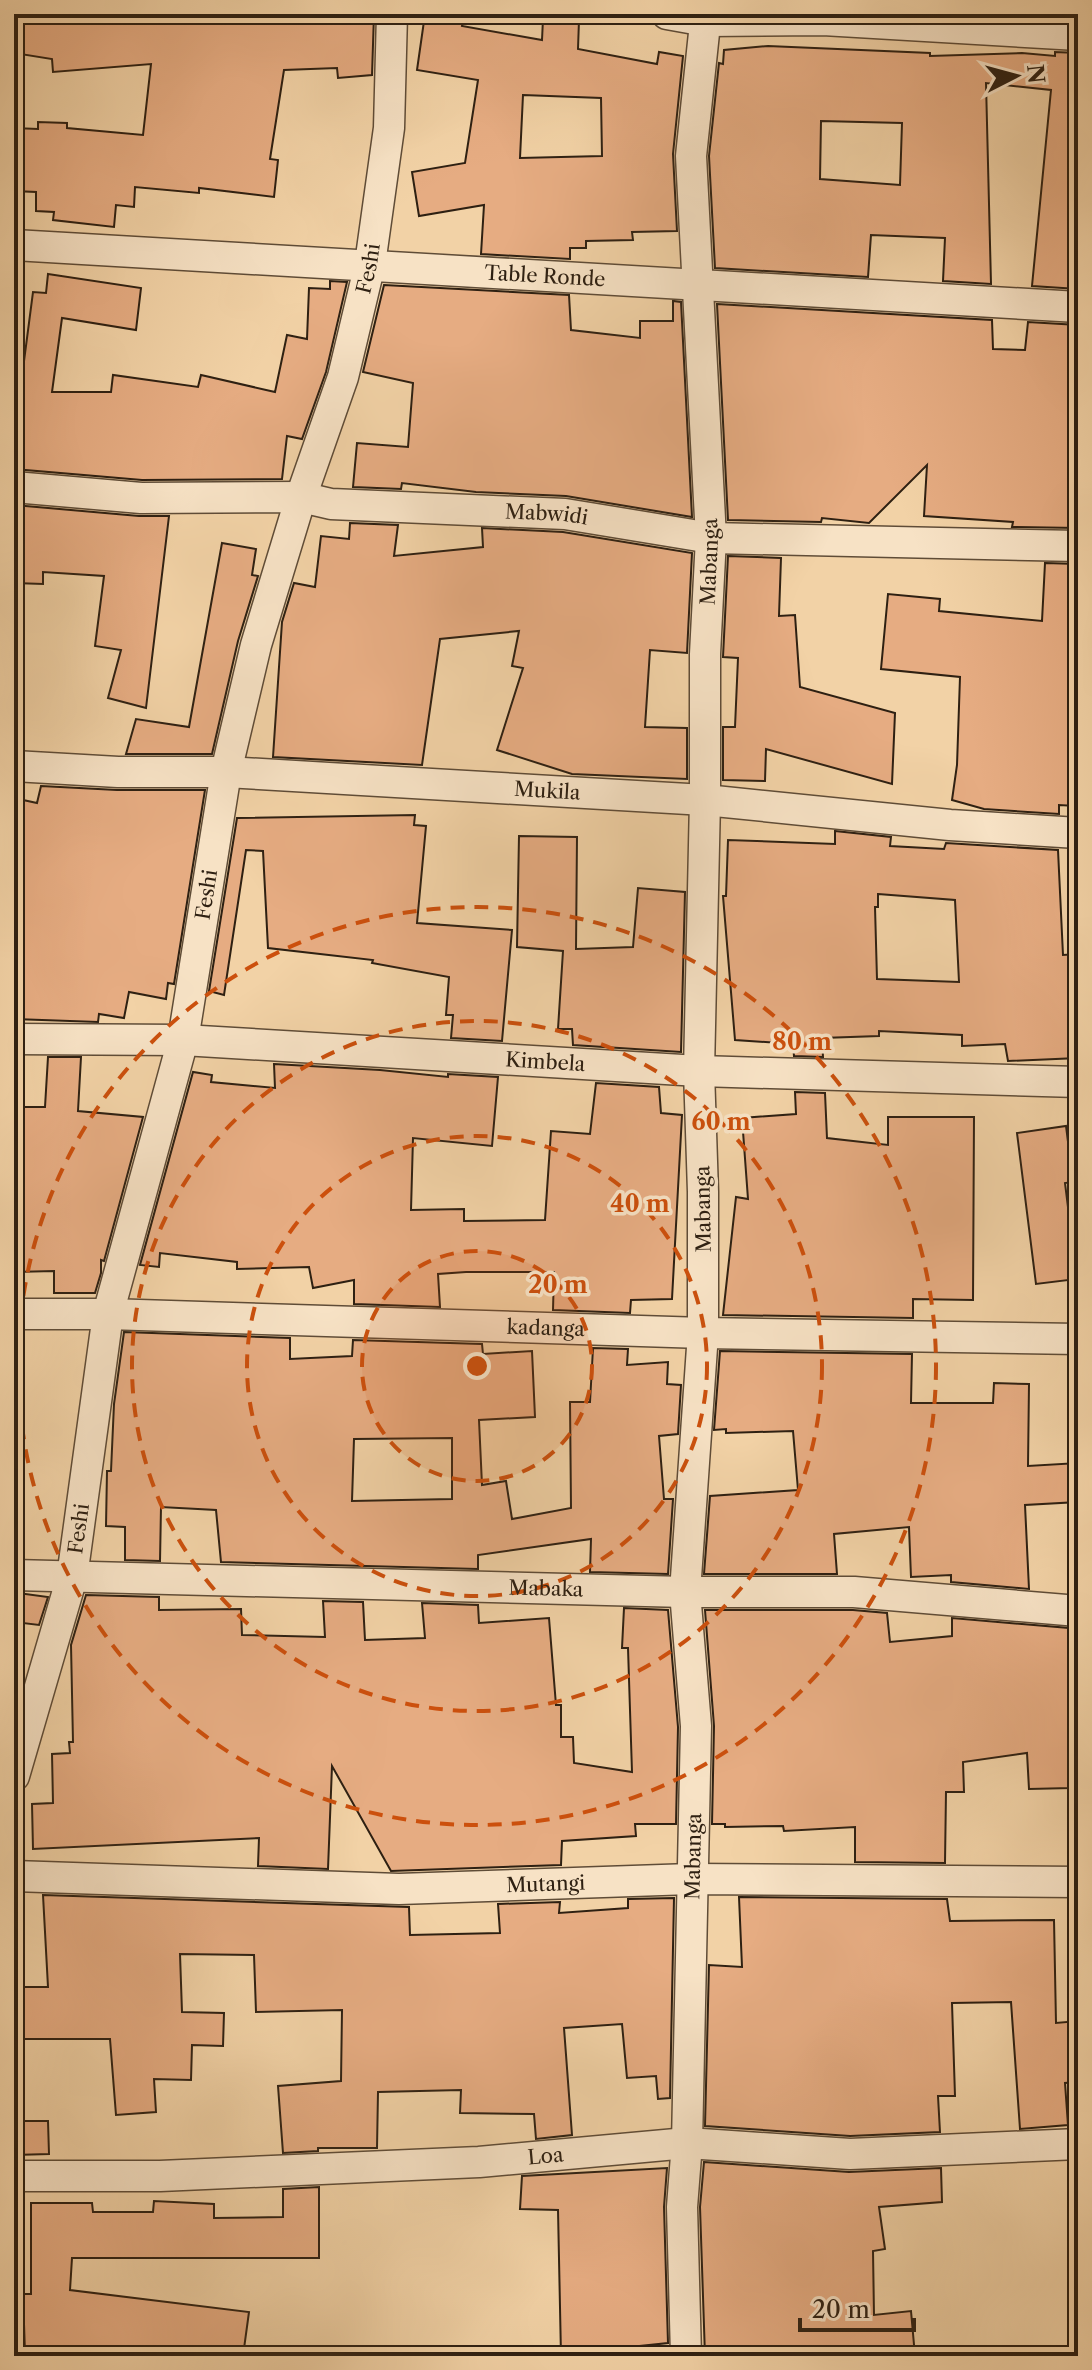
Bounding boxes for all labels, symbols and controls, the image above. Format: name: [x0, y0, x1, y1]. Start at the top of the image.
north arrow: [976, 36, 1056, 116]
text: N: [1021, 63, 1050, 85]
street label: Feshi: [351, 242, 385, 296]
street label: Table Ronde: [484, 260, 606, 291]
street label: Mabwidi: [504, 499, 590, 530]
street label: Mabanga: [696, 517, 723, 606]
street label: Mukila: [513, 777, 582, 805]
street label: Feshi: [190, 868, 222, 922]
text: 80 m: [772, 1027, 832, 1056]
street label: Kimbela: [505, 1047, 586, 1076]
text: 60 m: [691, 1107, 751, 1136]
street label: Mabanga: [690, 1165, 716, 1253]
text: 40 m: [610, 1189, 670, 1218]
text: 20 m: [528, 1270, 588, 1299]
street label: kadanga: [506, 1315, 586, 1341]
centre of rings: [463, 1352, 491, 1380]
street label: Feshi: [63, 1502, 94, 1555]
street label: Mabaka: [508, 1576, 584, 1601]
street label: Mabanga: [680, 1812, 706, 1900]
street label: Mutangi: [506, 1871, 586, 1897]
street label: Loa: [526, 2142, 565, 2170]
scale bar: [800, 2282, 914, 2332]
text: 20 m: [812, 2295, 870, 2324]

